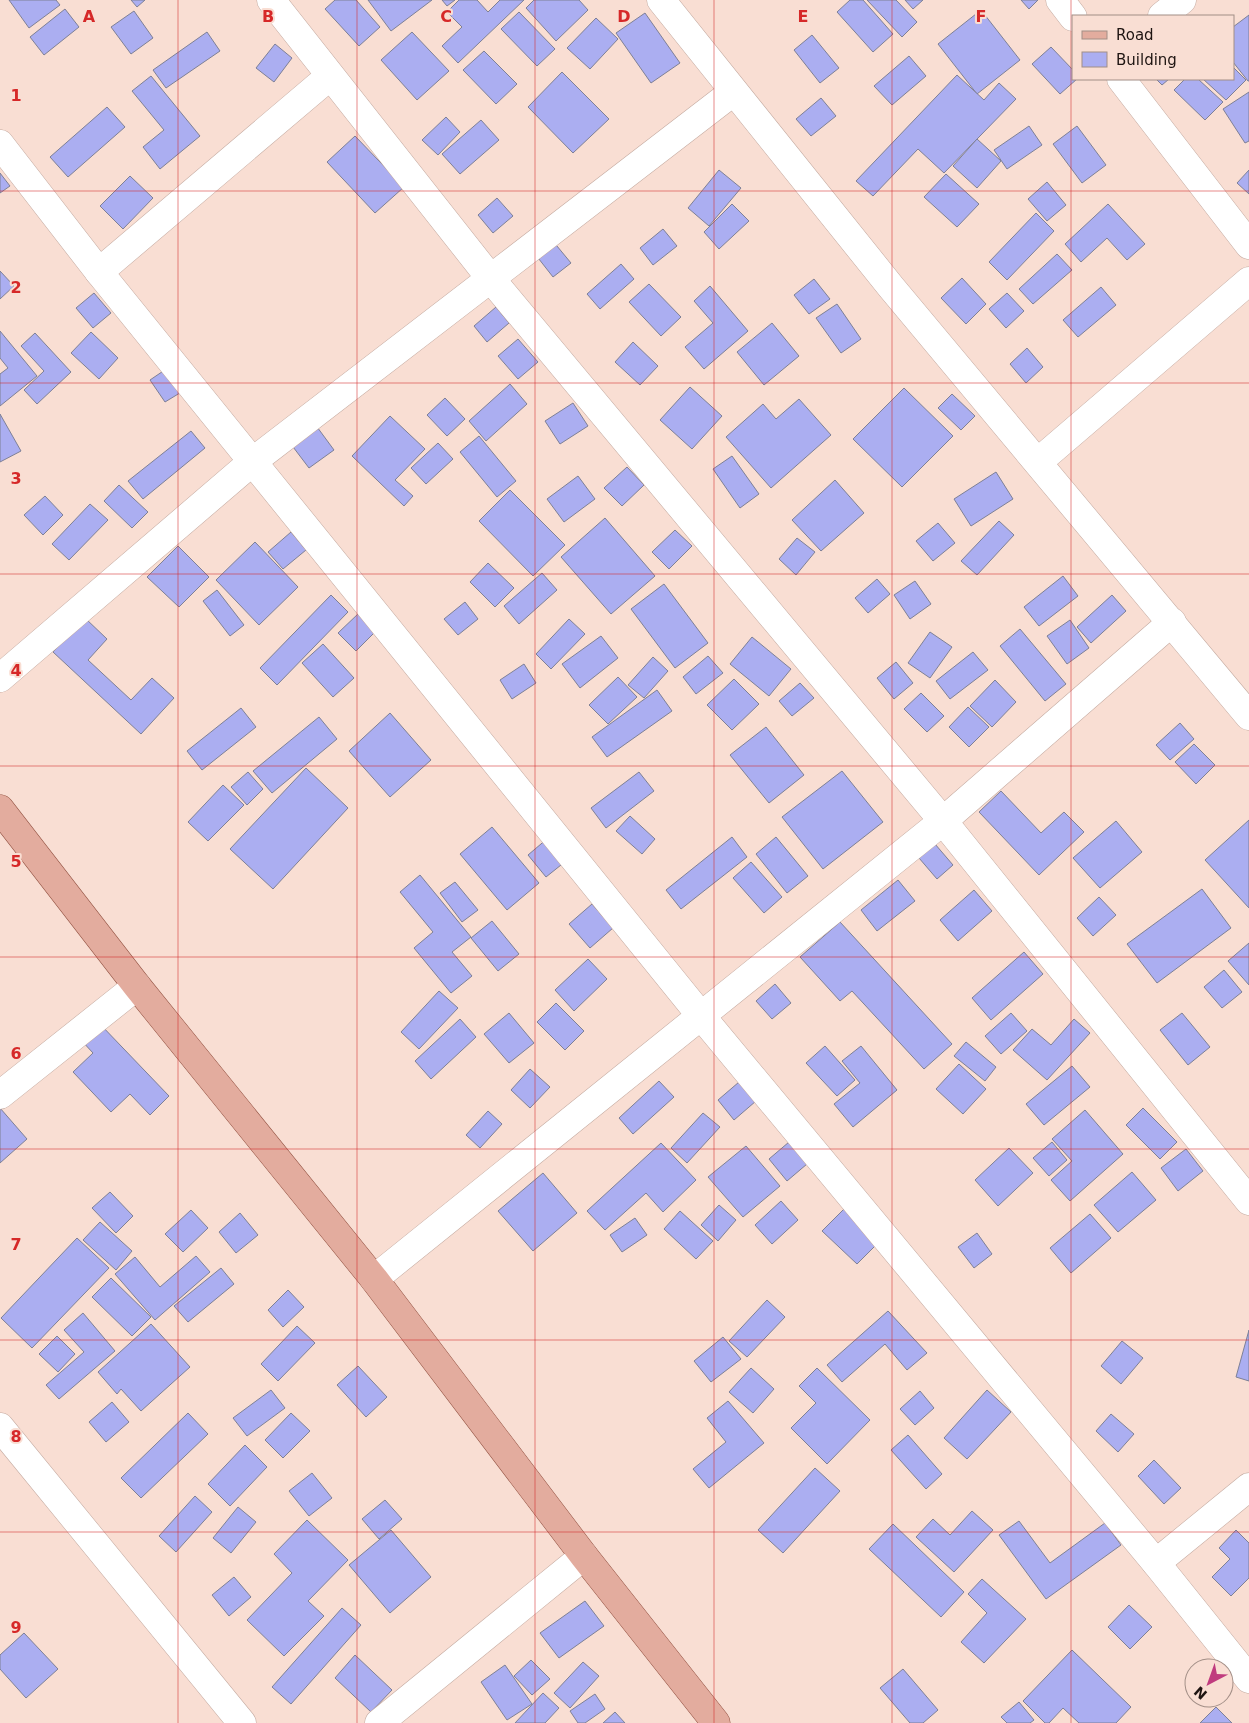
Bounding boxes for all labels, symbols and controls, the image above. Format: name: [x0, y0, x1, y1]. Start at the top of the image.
text: A: [83, 7, 96, 26]
text: B: [262, 7, 274, 26]
text: C: [440, 7, 452, 26]
text: D: [617, 7, 631, 26]
text: E: [798, 7, 808, 26]
text: F: [976, 7, 986, 26]
legend: [1072, 15, 1234, 80]
text: Road: [1116, 26, 1154, 44]
text: Building: [1116, 51, 1177, 69]
text: 1: [10, 86, 22, 105]
text: 2: [10, 278, 22, 297]
text: 3: [10, 469, 22, 488]
text: 4: [10, 661, 22, 680]
text: 5: [10, 852, 22, 871]
text: 6: [10, 1044, 22, 1063]
text: 7: [10, 1235, 22, 1254]
text: 8: [10, 1427, 22, 1446]
text: 9: [10, 1618, 22, 1637]
north arrow: [1184, 1658, 1234, 1708]
text: N: [1191, 1683, 1210, 1703]

